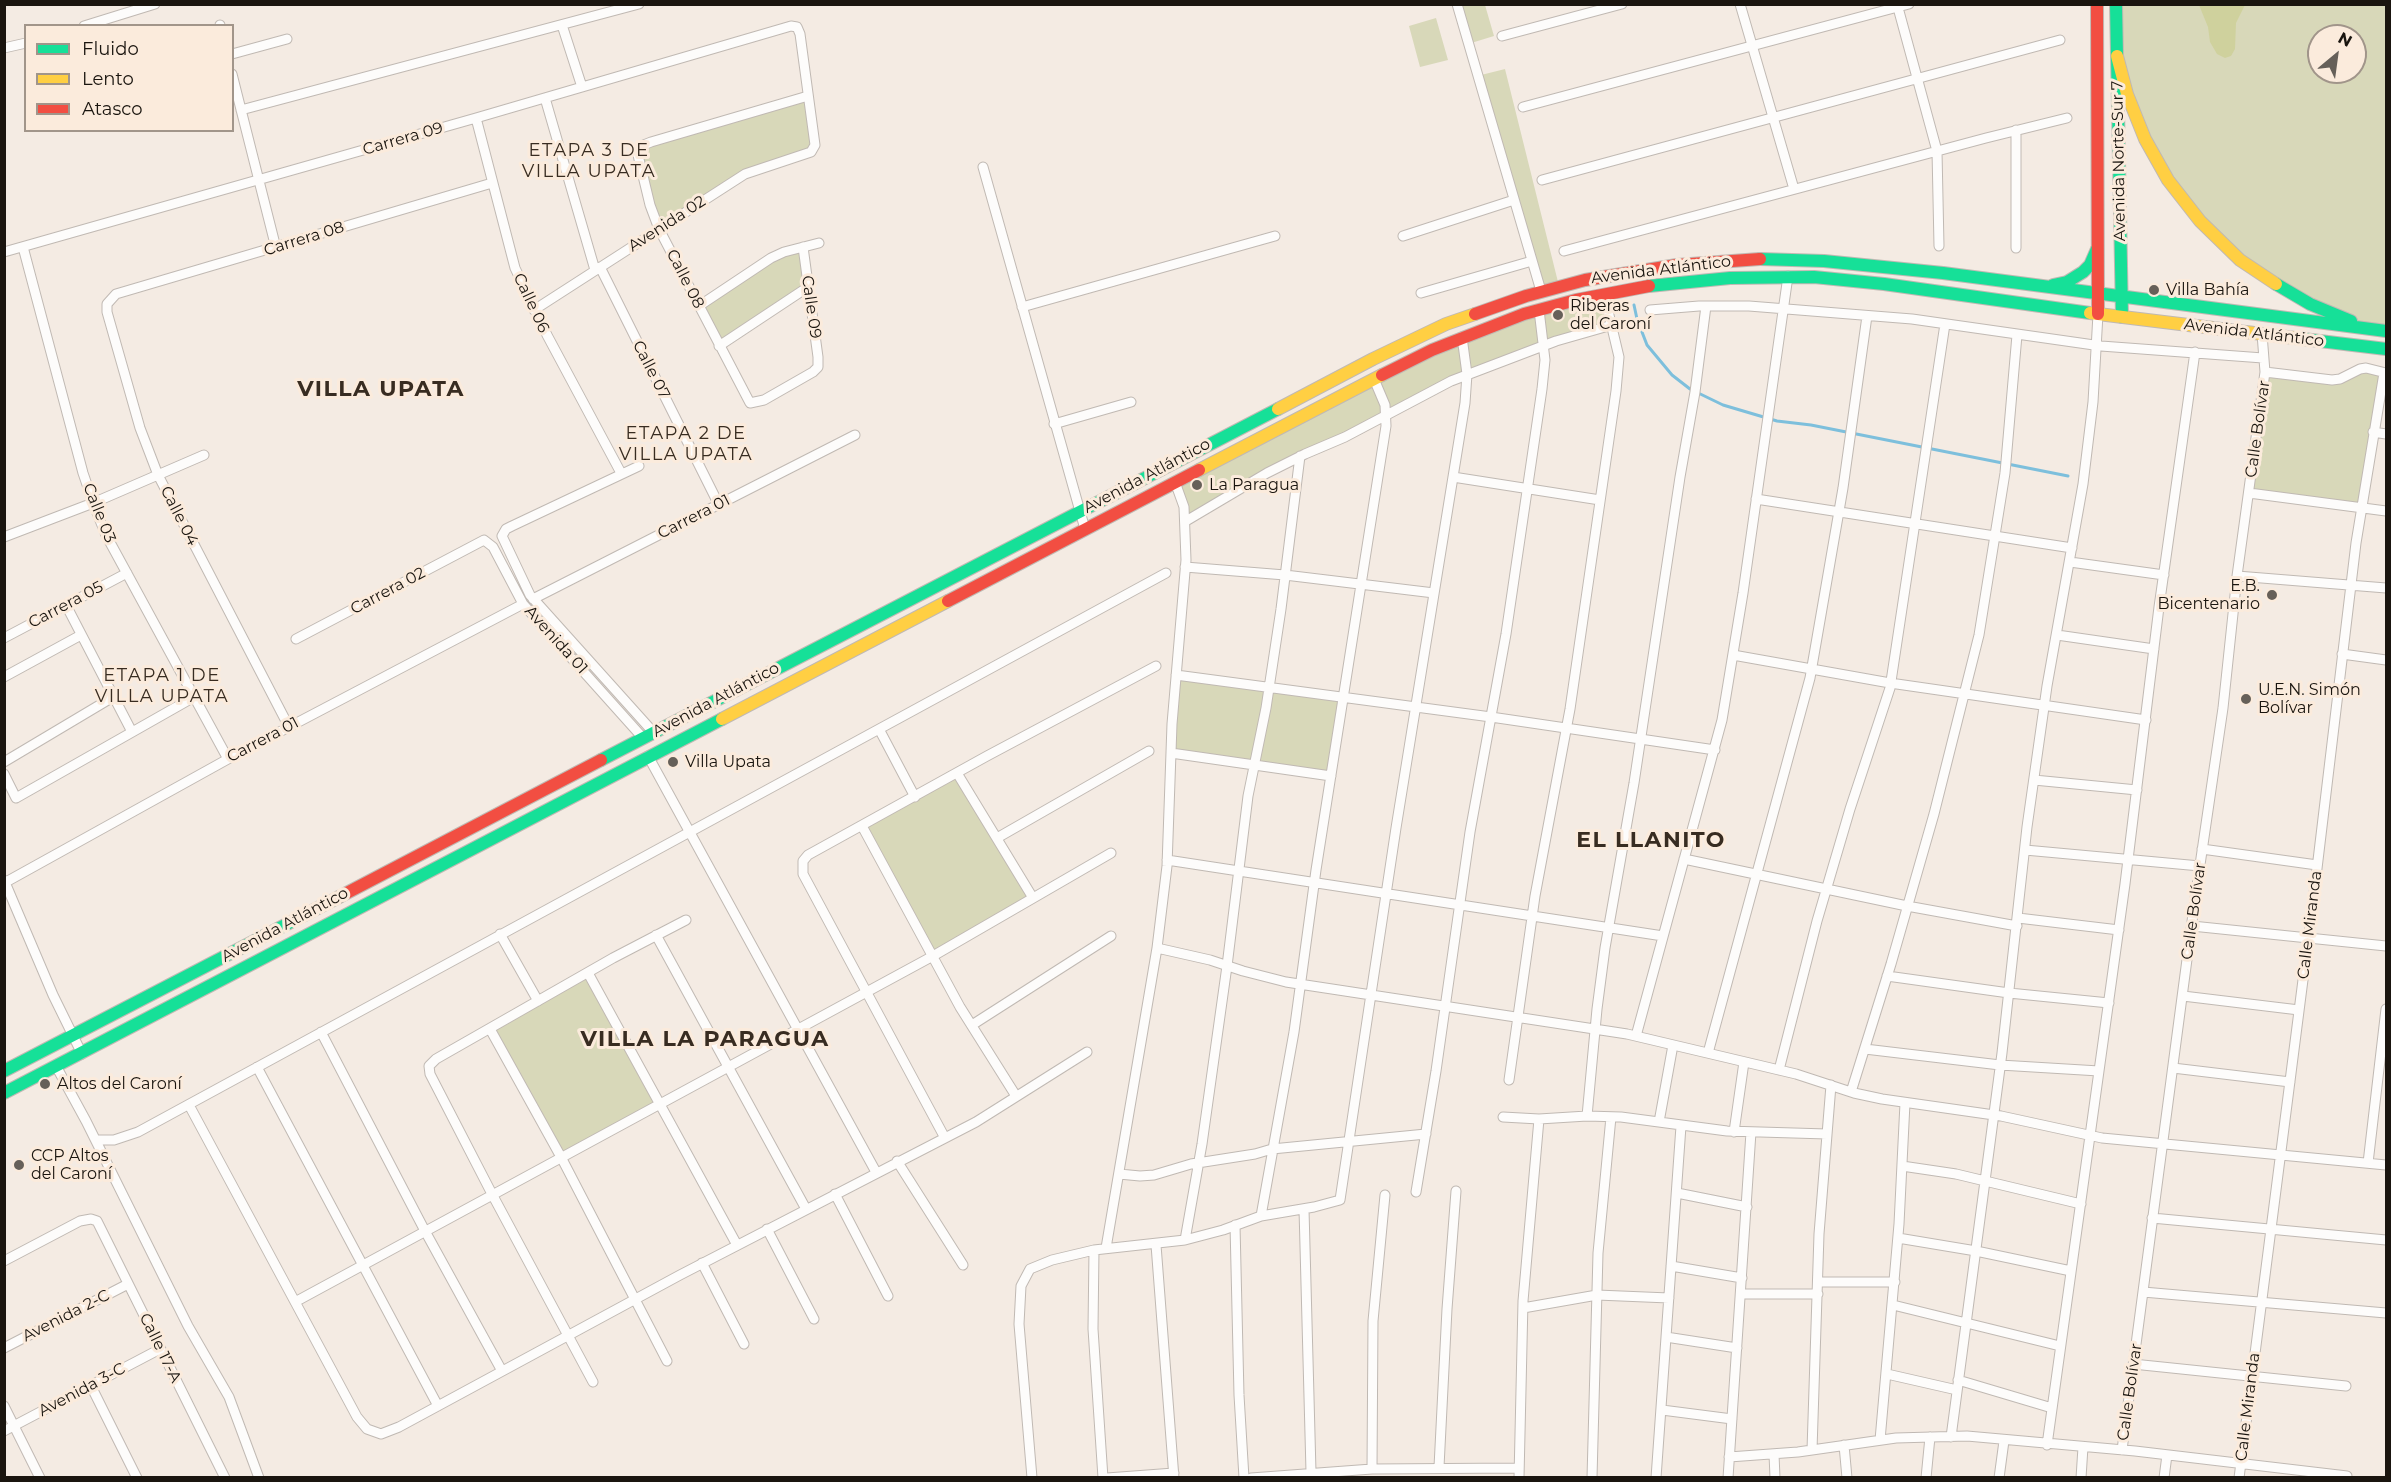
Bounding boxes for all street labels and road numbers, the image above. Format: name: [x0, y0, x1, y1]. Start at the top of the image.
street label: Avenida Norte-Sur 7: [2108, 80, 2130, 242]
street label: Carrera 09: [361, 118, 445, 160]
street label: Avenida 02: [625, 192, 709, 256]
street label: Carrera 08: [261, 218, 347, 260]
street label: Calle 08: [662, 246, 708, 312]
street label: Avenida Atlántico: [1590, 252, 1732, 288]
street label: Calle 06: [509, 270, 553, 336]
street label: Calle 09: [797, 274, 825, 340]
street label: Avenida Atlántico: [2183, 315, 2325, 351]
street label: Calle 07: [628, 338, 674, 402]
street label: Calle Bolívar: [2242, 379, 2274, 479]
street label: Avenida Atlántico: [1080, 434, 1214, 518]
street label: Calle 03: [78, 480, 120, 546]
street label: Calle 04: [156, 483, 202, 549]
street label: Carrera 01: [655, 491, 733, 543]
street label: Carrera 02: [347, 563, 429, 619]
street label: Carrera 05: [25, 577, 107, 633]
street label: Avenida 01: [520, 602, 592, 678]
street label: Avenida Atlántico: [649, 658, 783, 742]
street label: Carrera 01: [224, 713, 302, 767]
street label: Calle Bolívar: [2178, 861, 2210, 961]
street label: Calle Miranda: [2294, 870, 2326, 980]
street label: Avenida Atlántico: [218, 883, 352, 967]
street label: Avenida 2-C: [19, 1286, 113, 1346]
street label: Calle 17-A: [135, 1310, 185, 1386]
street label: Calle Bolívar: [2114, 1342, 2146, 1442]
street label: Calle Miranda: [2232, 1352, 2264, 1462]
street label: Avenida 3-C: [35, 1359, 129, 1421]

